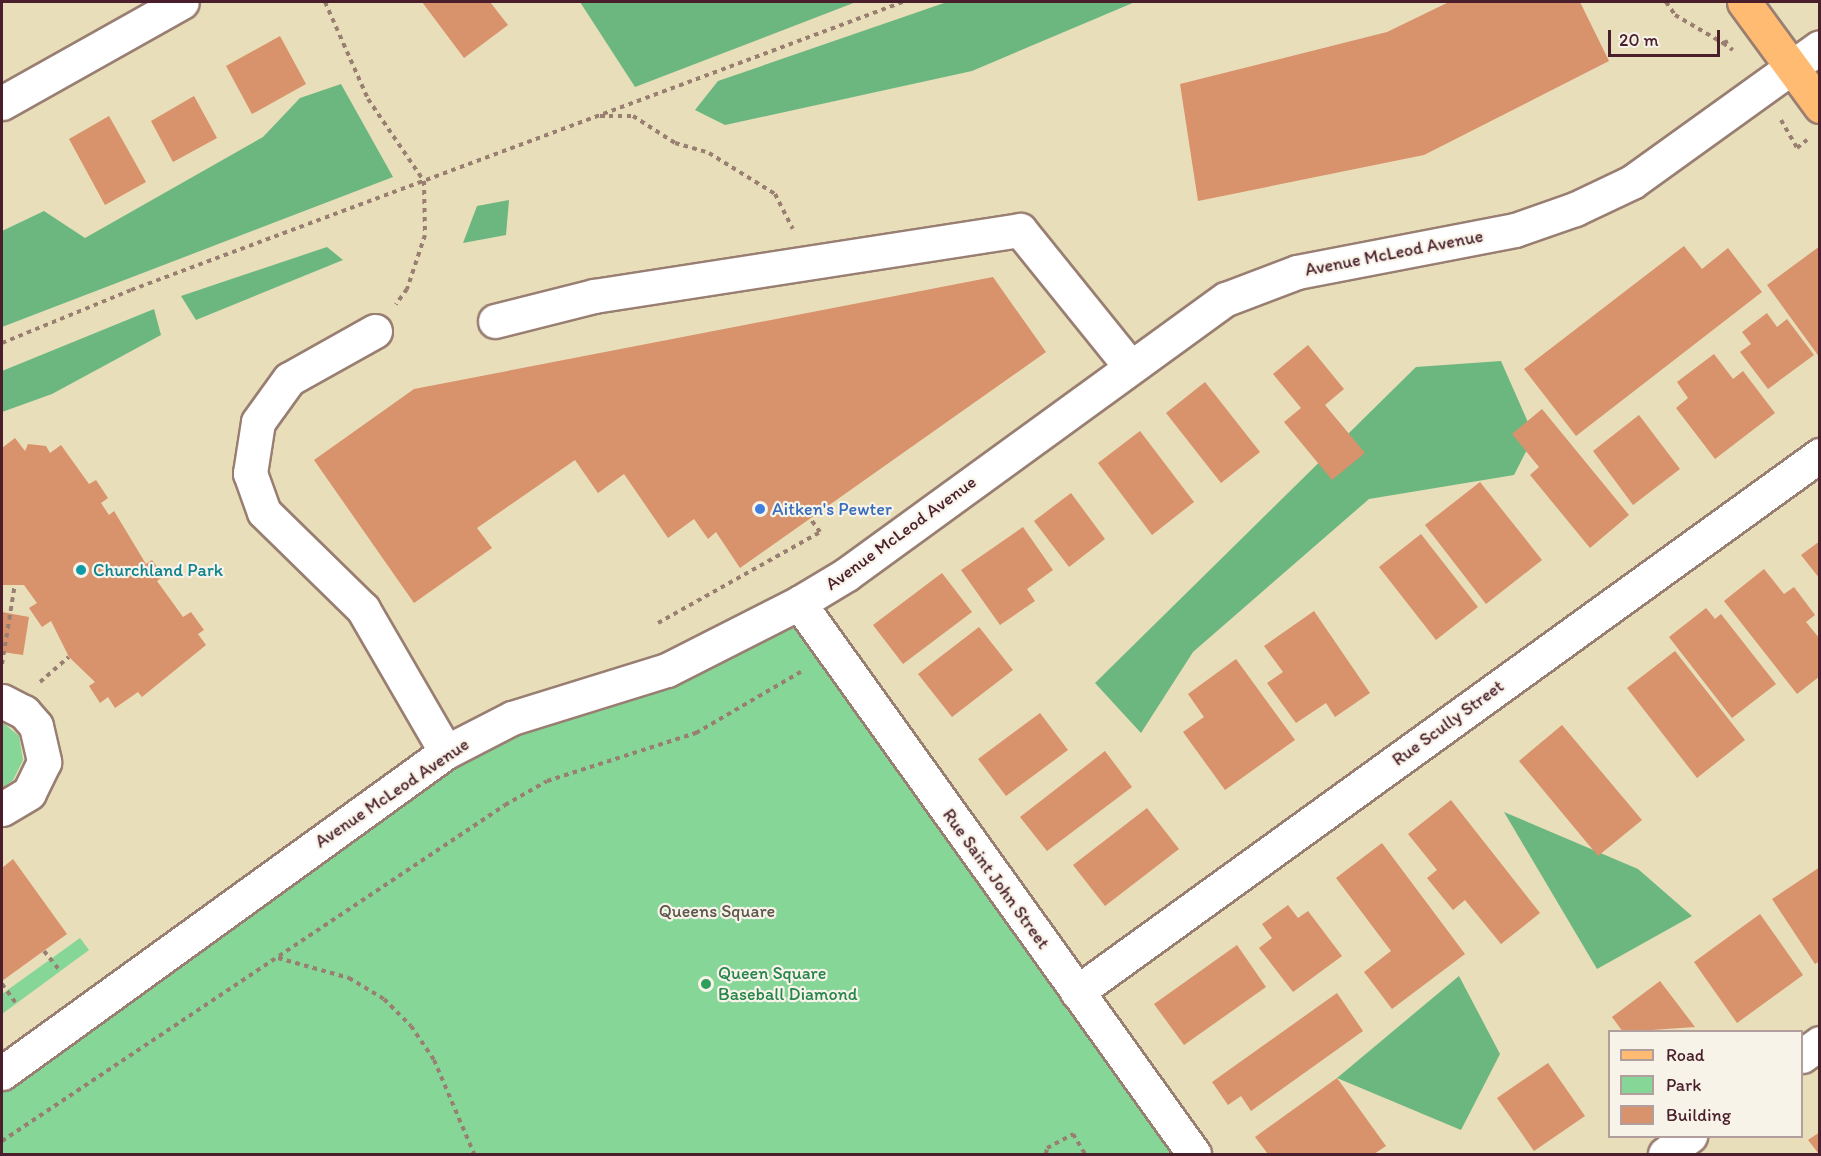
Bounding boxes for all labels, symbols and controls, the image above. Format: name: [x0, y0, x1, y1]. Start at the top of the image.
scale bar: [1611, 18, 1724, 56]
text: 20 m: [1619, 29, 1659, 51]
street label: Avenue McLeod Avenue: [1304, 225, 1484, 281]
street label: Avenue McLeod Avenue: [822, 471, 980, 595]
place label: Aitken's Pewter: [772, 498, 891, 520]
marker: Aitken's Pewter: [753, 502, 767, 516]
place label: Churchland Park: [93, 559, 223, 581]
marker: Churchland Park: [74, 563, 88, 577]
street label: Rue Scully Street: [1388, 675, 1508, 771]
street label: Avenue McLeod Avenue: [311, 734, 473, 852]
street label: Rue Saint John Street: [938, 805, 1054, 953]
park label: Queens Square: [659, 900, 775, 922]
place label: Queen Square Baseball Diamond: [718, 963, 858, 1006]
marker: Queen Square Baseball Diamond: [699, 977, 713, 991]
legend: [1608, 1030, 1803, 1138]
text: Road: [1666, 1044, 1705, 1066]
text: Park: [1666, 1074, 1701, 1096]
text: Building: [1666, 1104, 1731, 1126]

